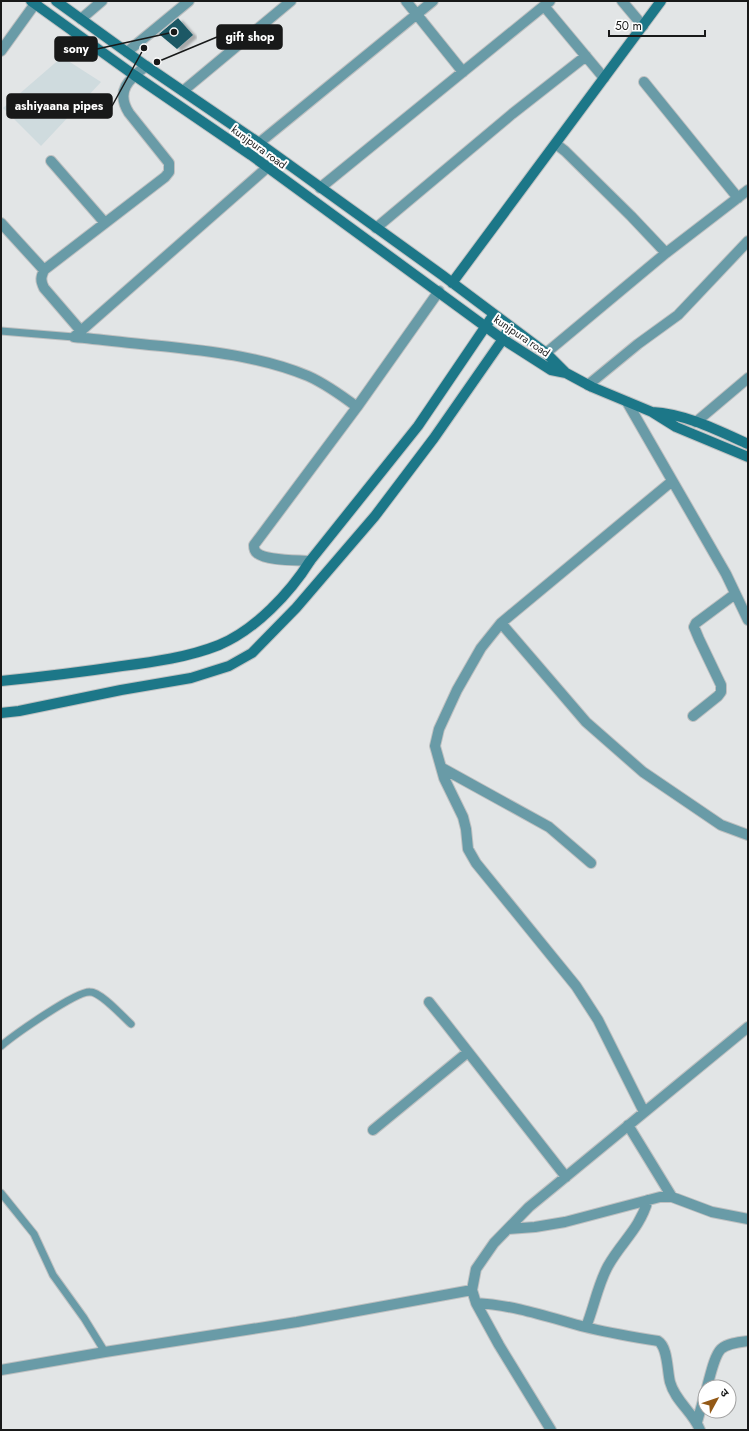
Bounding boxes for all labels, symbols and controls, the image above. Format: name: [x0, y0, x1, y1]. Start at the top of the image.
scale bar: [609, 12, 705, 38]
text: 50 m: [615, 17, 642, 35]
callout: gift shop: [217, 25, 282, 49]
text: gift shop: [226, 28, 275, 46]
callout: sony: [55, 37, 97, 61]
text: sony: [63, 40, 90, 58]
callout: ashiyaana pipes: [7, 94, 112, 118]
text: ashiyaana pipes: [15, 97, 104, 115]
street label: kunjpura road: [228, 122, 290, 172]
street label: kunjpura road: [491, 311, 553, 361]
north arrow: [697, 1379, 737, 1419]
text: उ: [716, 1385, 733, 1401]

